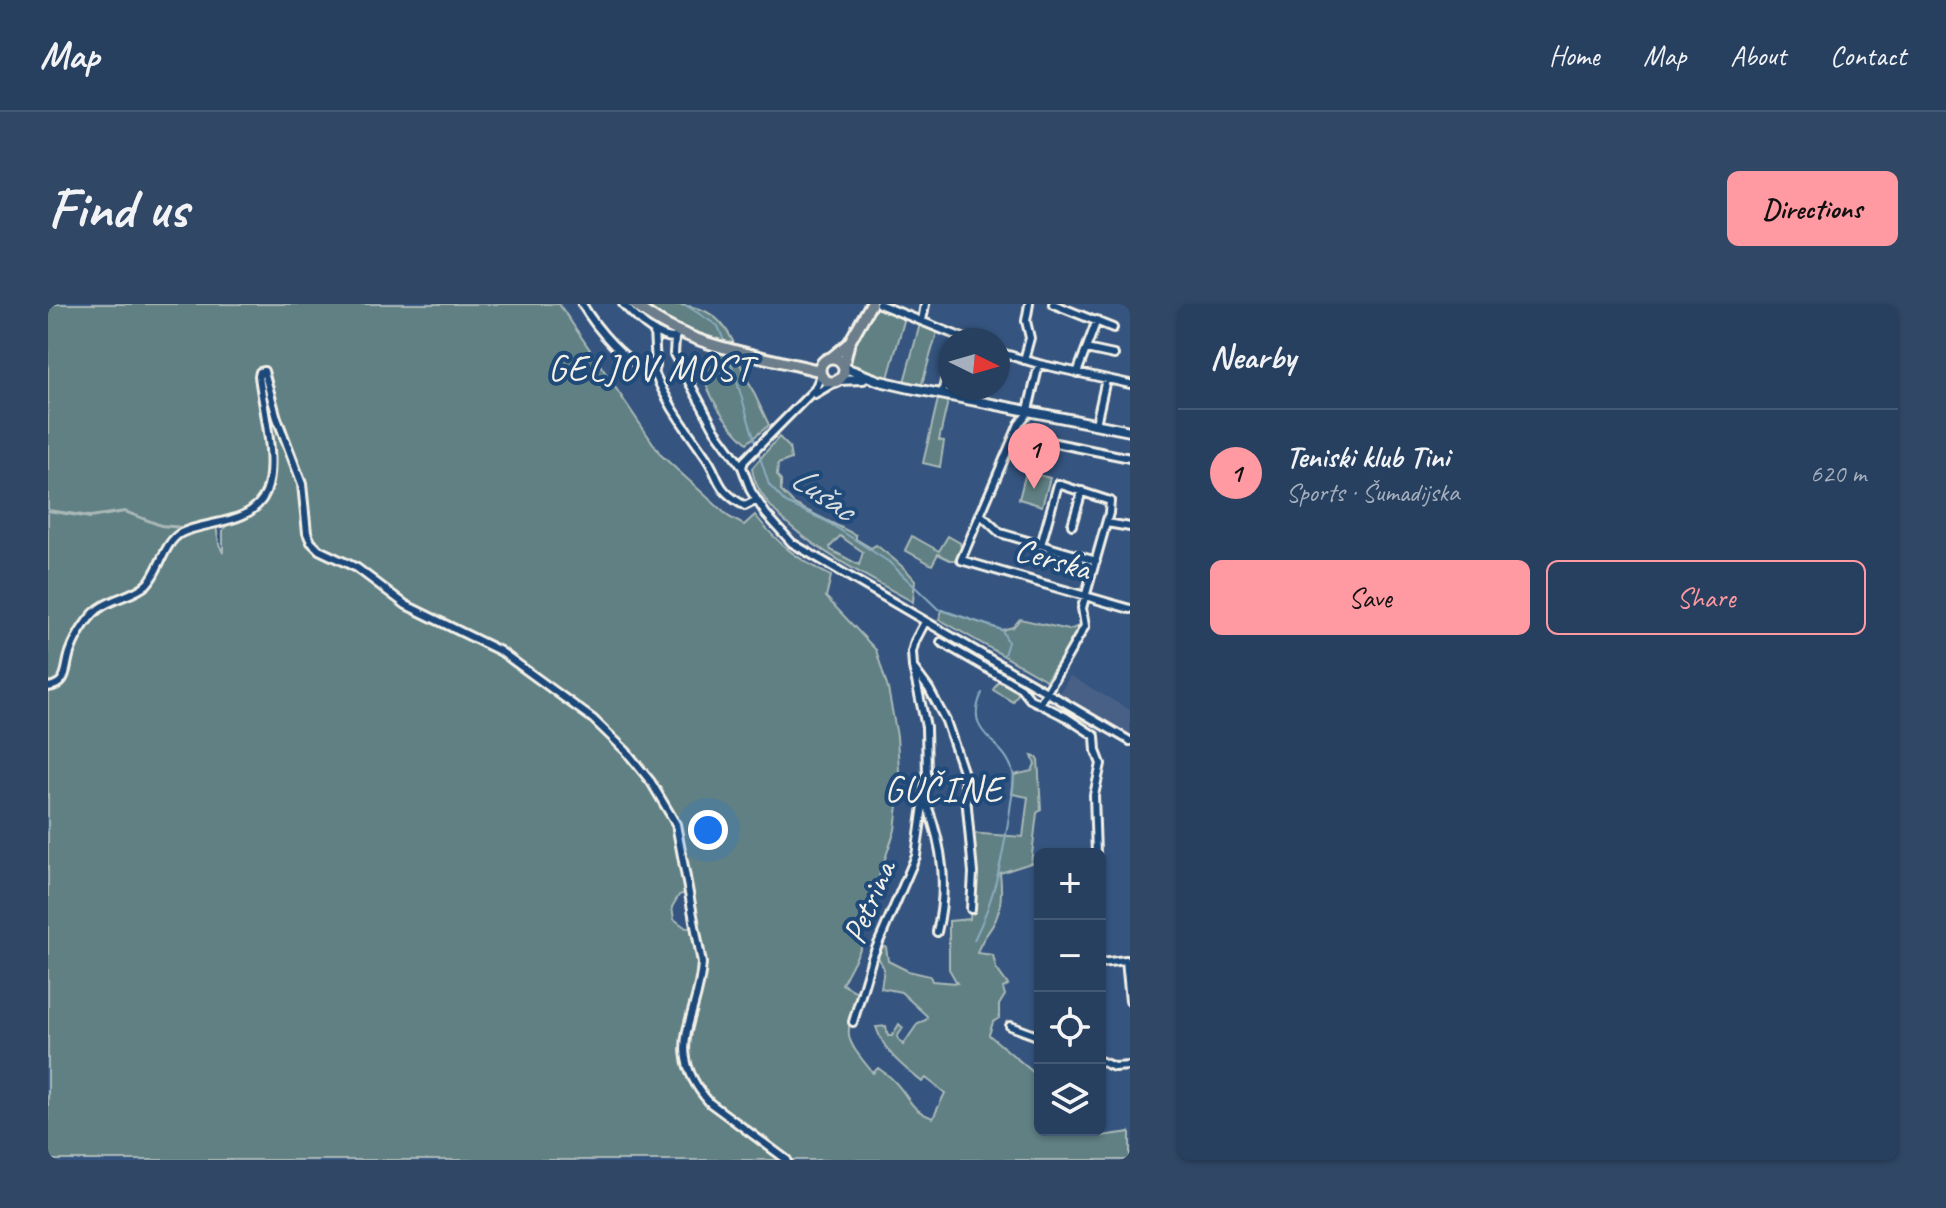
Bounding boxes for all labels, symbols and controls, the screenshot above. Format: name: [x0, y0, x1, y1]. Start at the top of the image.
text: Map: [40, 32, 99, 79]
text: Home: [1549, 38, 1599, 73]
text: Map: [1643, 38, 1686, 73]
text: About: [1730, 38, 1786, 73]
text: Contact: [1830, 38, 1906, 73]
button: Directions: [1727, 171, 1898, 246]
text: Find us: [48, 173, 188, 244]
north arrow: [938, 328, 1010, 400]
text: Nearby: [1210, 335, 1296, 378]
district label: GELJOV MOST: [548, 345, 760, 391]
pin: 1: [1008, 423, 1060, 489]
text: Teniski klub Tini: [1286, 438, 1449, 476]
water label: Lušac: [782, 454, 868, 534]
text: 1: [1230, 457, 1242, 490]
text: 620 m: [1810, 457, 1866, 490]
text: Sports · Šumadijska: [1286, 476, 1459, 509]
street label: Cerska: [1010, 527, 1098, 590]
button: Save: [1210, 560, 1530, 635]
button: Share: [1546, 560, 1866, 635]
district label: GUČINE: [884, 766, 1006, 812]
your location: [688, 810, 728, 850]
map controls: [1034, 848, 1106, 1136]
button: +: [1034, 848, 1106, 920]
street label: Petrina: [832, 852, 906, 950]
button: −: [1034, 920, 1106, 992]
button: locate: [1034, 992, 1106, 1064]
button: layers: [1034, 1064, 1106, 1136]

